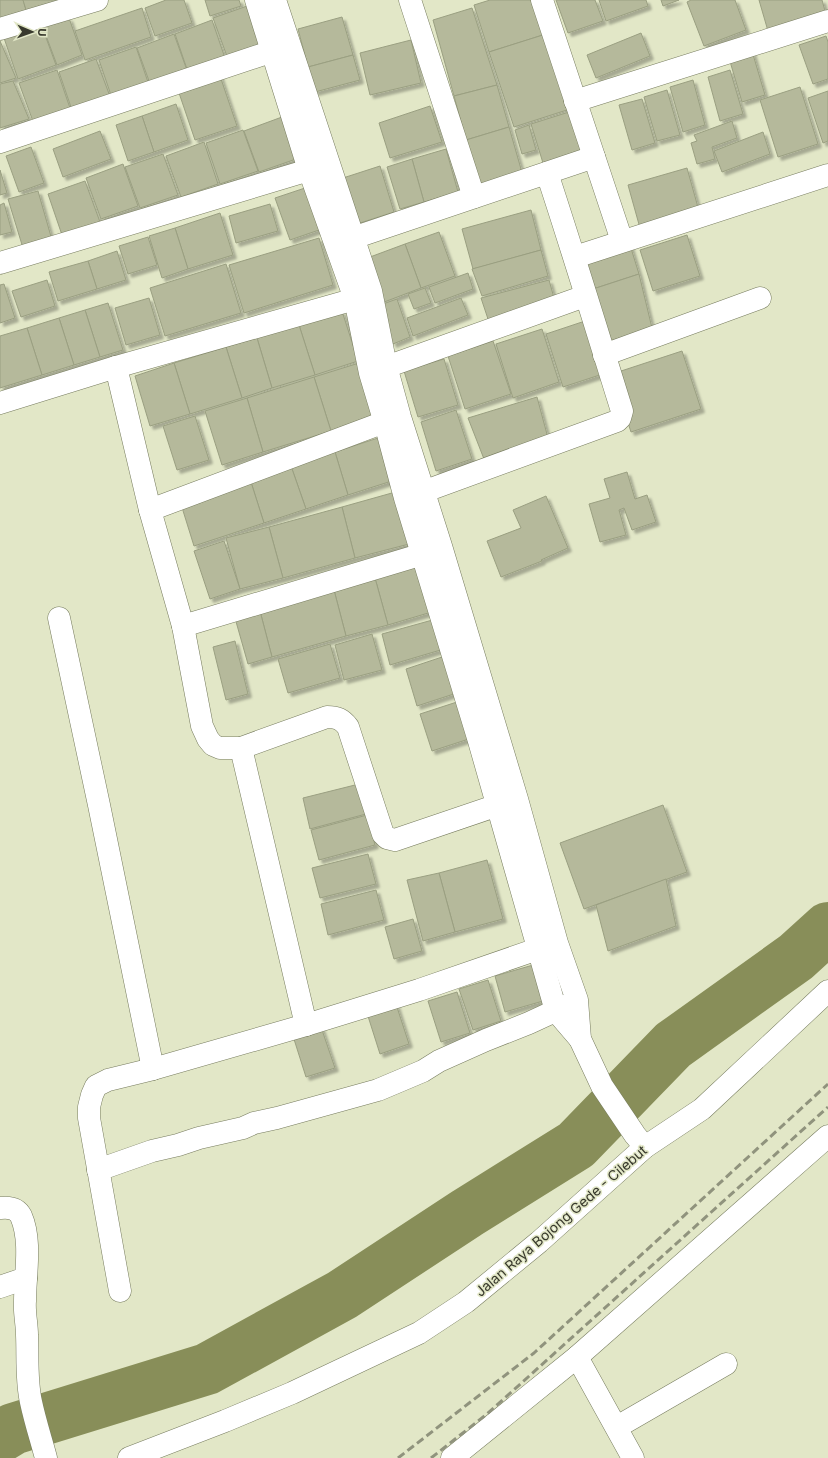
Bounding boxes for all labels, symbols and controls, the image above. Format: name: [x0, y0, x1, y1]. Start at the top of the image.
north arrow: [12, 12, 52, 52]
text: U: [35, 28, 49, 37]
street label: Jalan Raya Bojong Gede - Cilebut: [471, 1141, 650, 1300]

